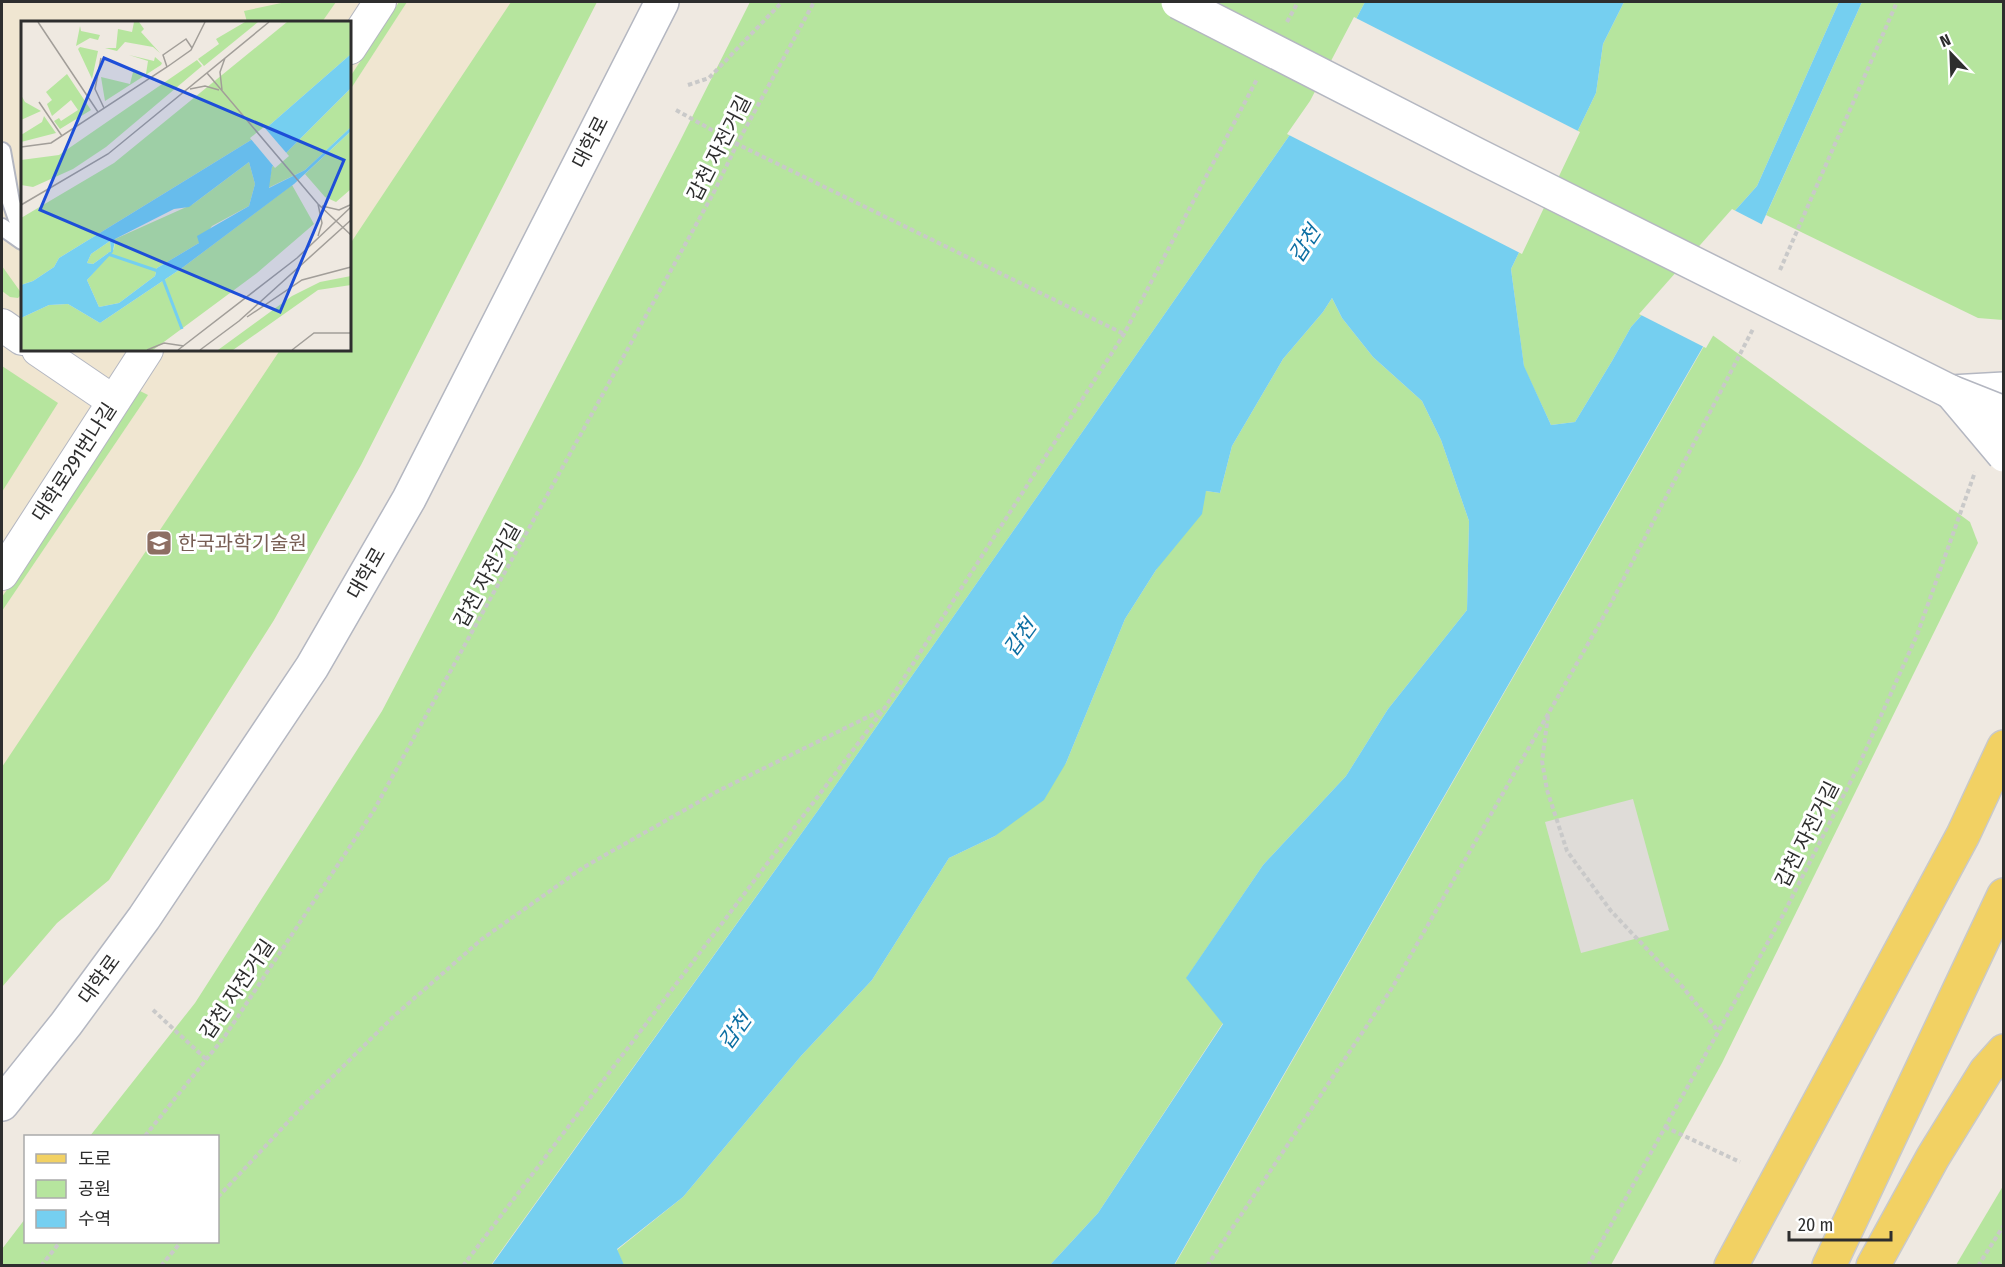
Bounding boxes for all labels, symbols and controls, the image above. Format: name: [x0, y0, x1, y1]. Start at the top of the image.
inset map: [21, 21, 351, 351]
north arrow: [1921, 24, 1981, 84]
text: N: [1937, 30, 1953, 51]
street label: 갑천 자전거길: [682, 91, 756, 205]
street label: 대학로: [567, 112, 613, 172]
water label: 갑천: [1284, 218, 1328, 267]
street label: 대학로291번나길: [27, 398, 121, 526]
street label: 갑천 자전거길: [449, 519, 525, 631]
school or university icon: 한국과학기술원: [144, 528, 174, 558]
place label: 한국과학기술원: [178, 531, 307, 555]
street label: 대학로: [342, 543, 390, 603]
water label: 갑천: [998, 613, 1043, 661]
street label: 갑천 자전거길: [1770, 777, 1844, 891]
street label: 갑천 자전거길: [195, 935, 279, 1043]
street label: 대학로: [73, 950, 125, 1008]
water label: 갑천: [713, 1006, 758, 1054]
legend: [24, 1135, 219, 1243]
text: 도로: [78, 1148, 111, 1170]
text: 공원: [78, 1178, 111, 1200]
scale bar: [1789, 1204, 1891, 1242]
text: 수역: [78, 1208, 111, 1230]
text: 20 m: [1798, 1214, 1833, 1236]

